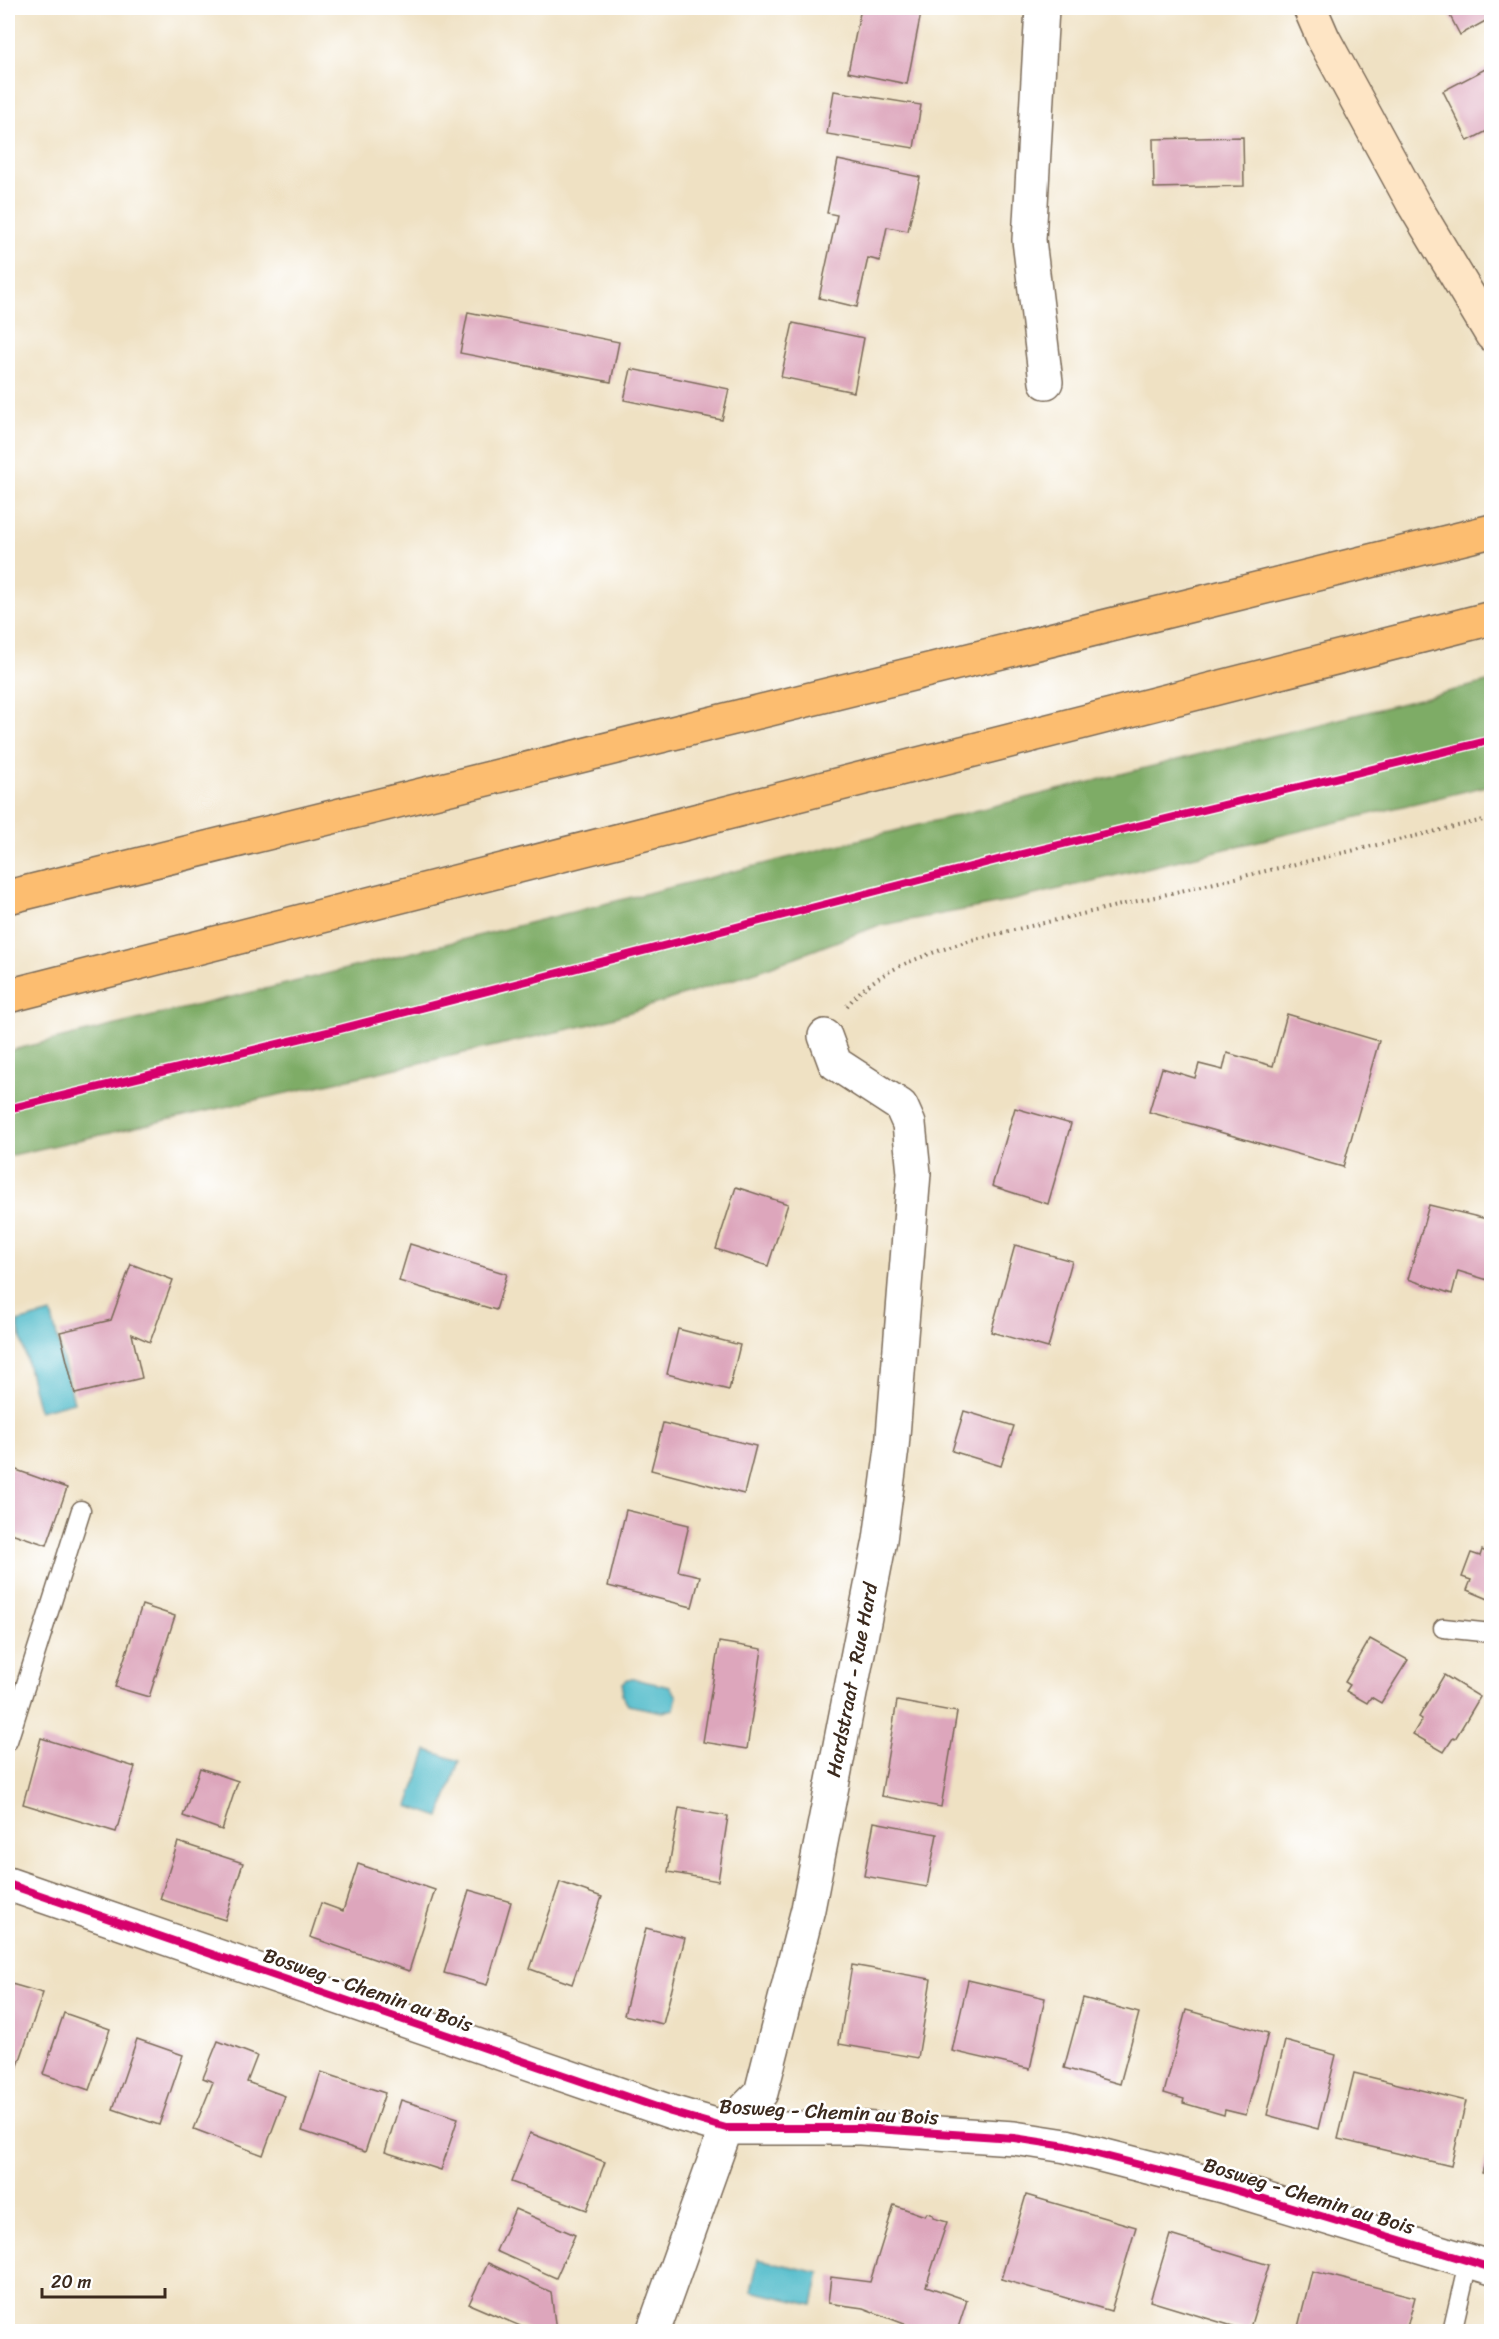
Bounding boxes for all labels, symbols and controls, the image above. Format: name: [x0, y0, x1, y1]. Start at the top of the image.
street label: Hardstraat - Rue Hard: [816, 1578, 888, 1780]
street label: Bosweg - Chemin au Bois: [259, 1938, 478, 2043]
street label: Bosweg - Chemin au Bois: [718, 2089, 940, 2135]
street label: Bosweg - Chemin au Bois: [1199, 2147, 1420, 2245]
scale bar: [42, 2261, 165, 2299]
text: 20 m: [51, 2266, 91, 2298]

